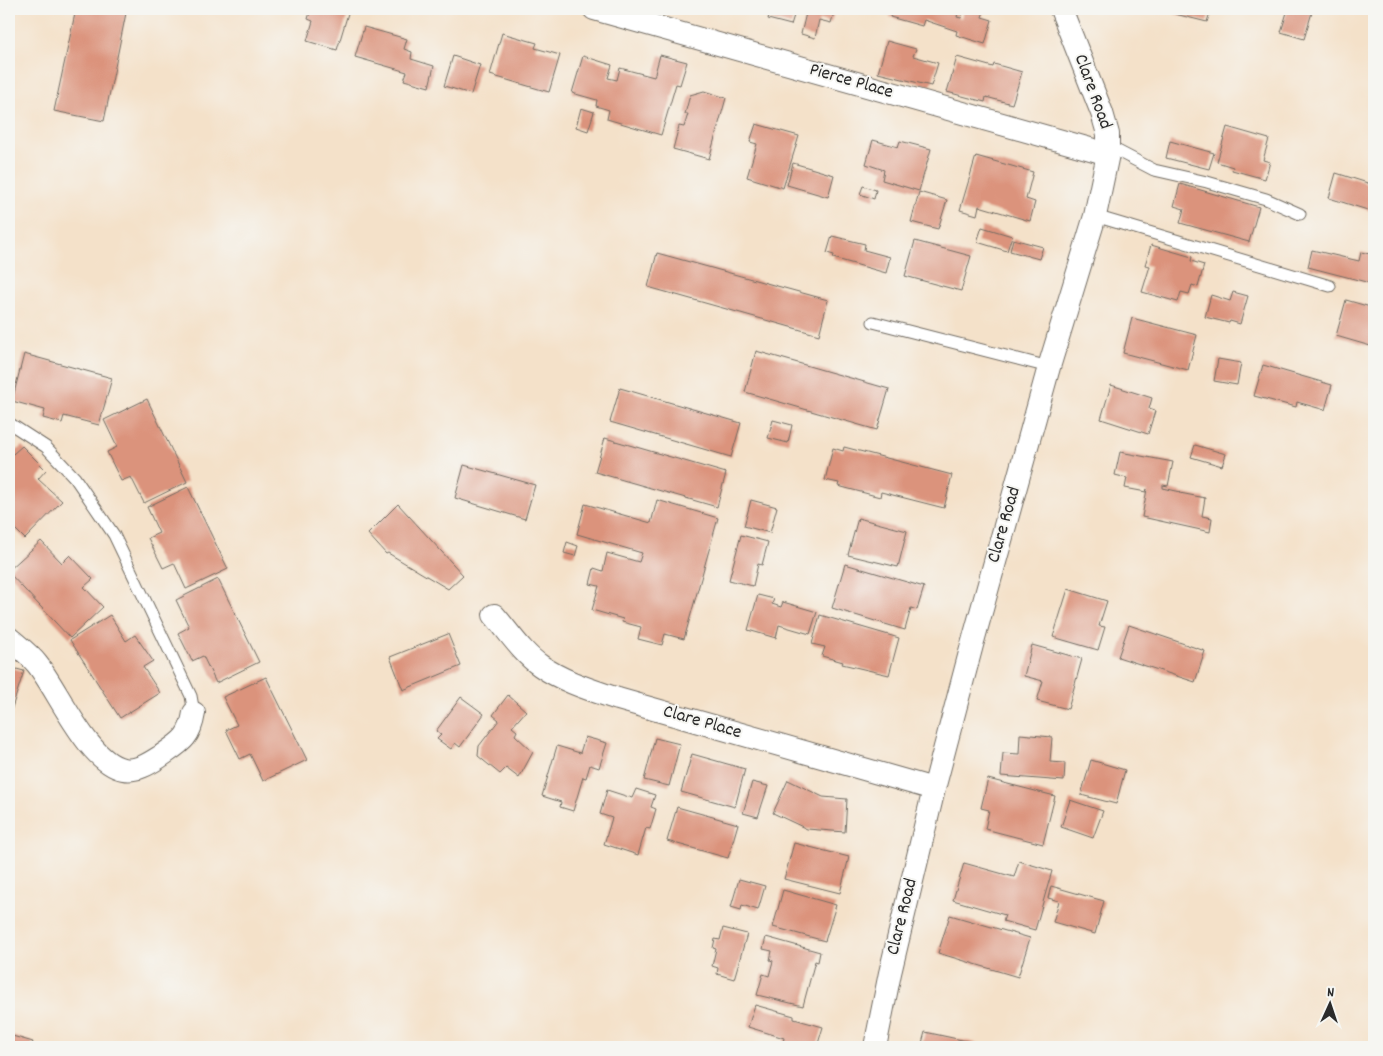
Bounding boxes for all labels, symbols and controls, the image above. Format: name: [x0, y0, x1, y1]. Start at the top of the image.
street label: Clare Road: [1066, 51, 1118, 133]
street label: Pierce Place: [806, 57, 896, 107]
street label: Clare Road: [981, 484, 1029, 566]
street label: Clare Place: [660, 699, 744, 747]
street label: Clare Road: [880, 876, 926, 958]
north arrow: [1306, 978, 1356, 1028]
text: N: [1327, 983, 1335, 1003]

